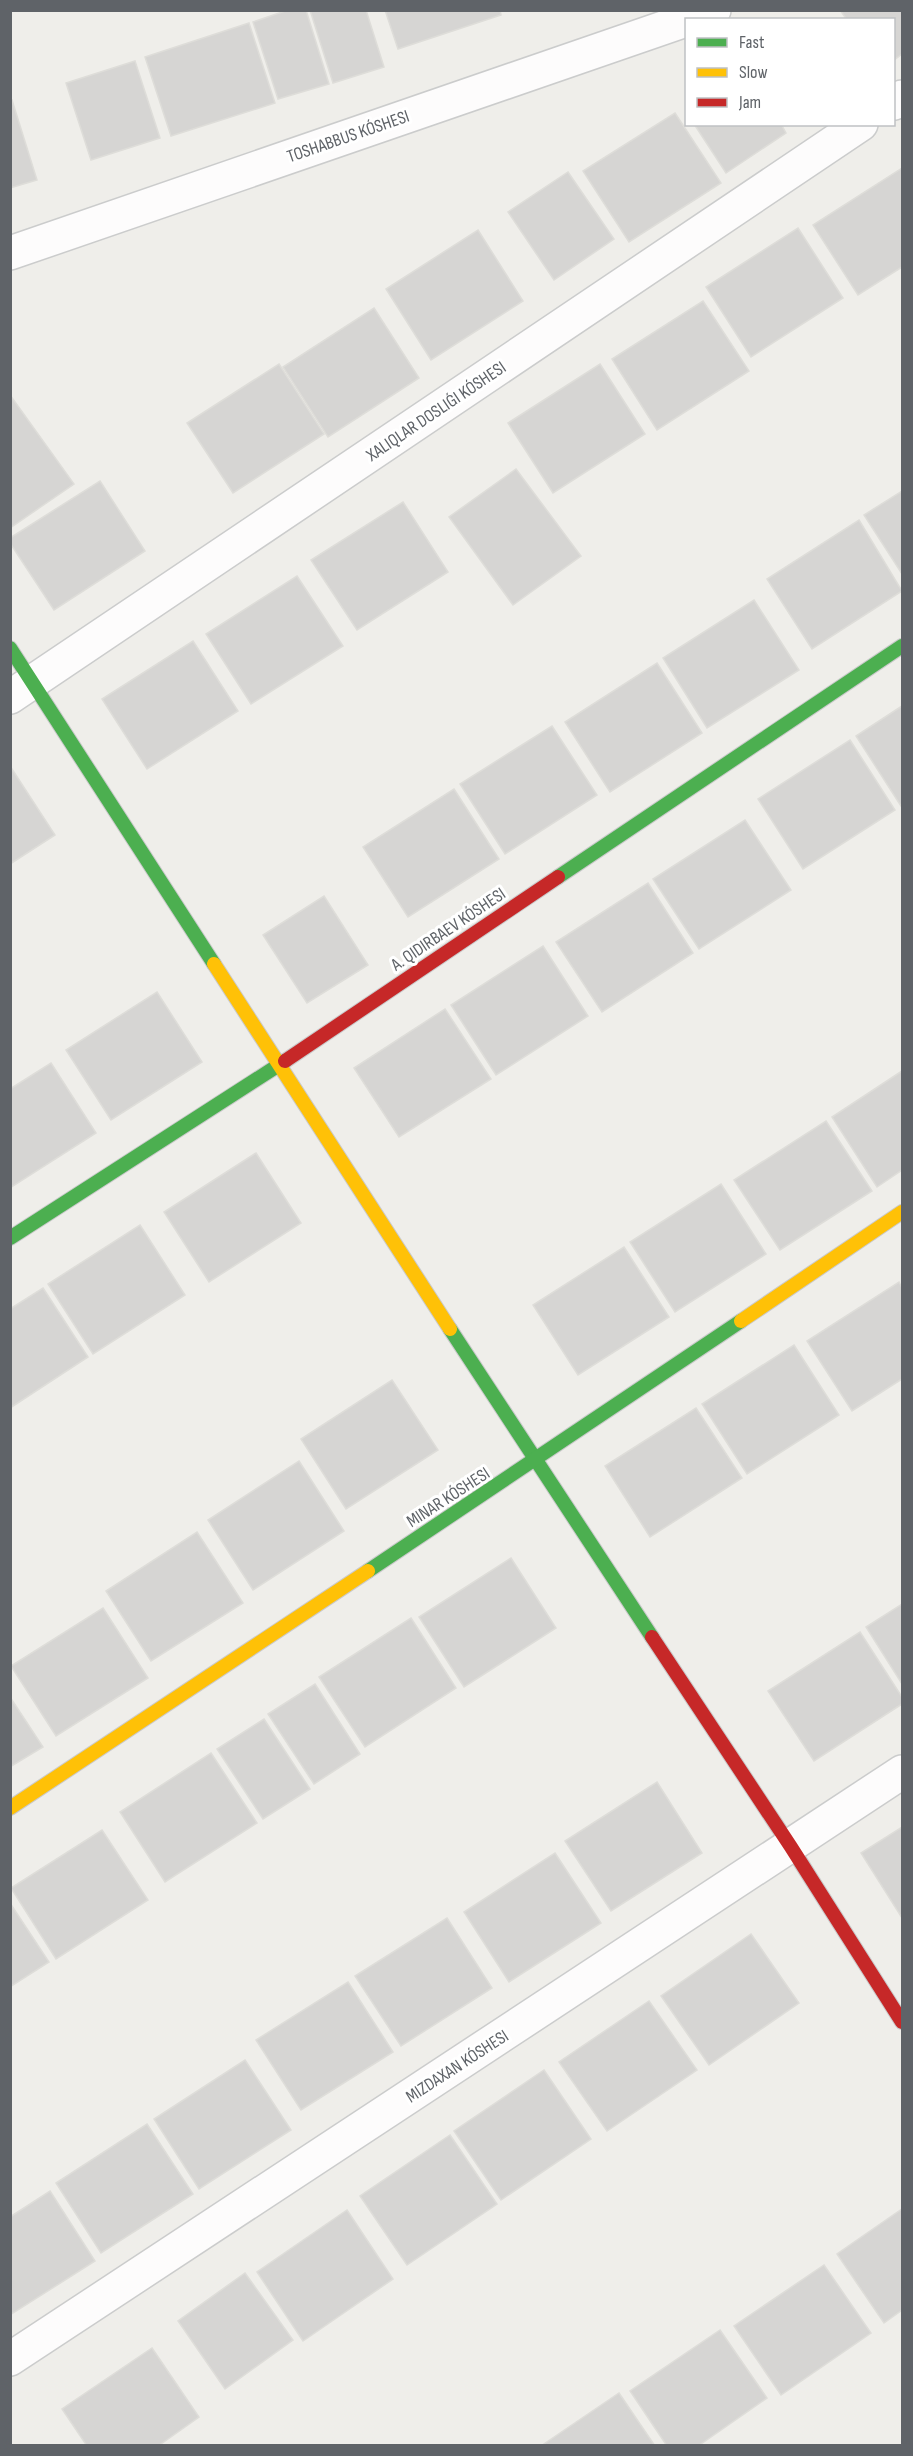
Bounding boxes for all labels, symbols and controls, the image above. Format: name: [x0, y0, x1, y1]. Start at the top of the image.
legend: [685, 18, 895, 126]
text: Fast: [739, 32, 765, 53]
text: Slow: [739, 62, 768, 83]
text: Jam: [738, 92, 761, 113]
street label: TOSHABBUS KÓSHESI: [284, 106, 412, 167]
street label: XALIQLAR DOSLIǴI KÓSHESI: [362, 357, 510, 466]
street label: A. QIDIRBAEV KÓSHESI: [386, 883, 510, 976]
street label: MINAR KÓSHESI: [403, 1463, 494, 1532]
street label: MIZDAXAN KÓSHESI: [402, 2025, 512, 2107]

